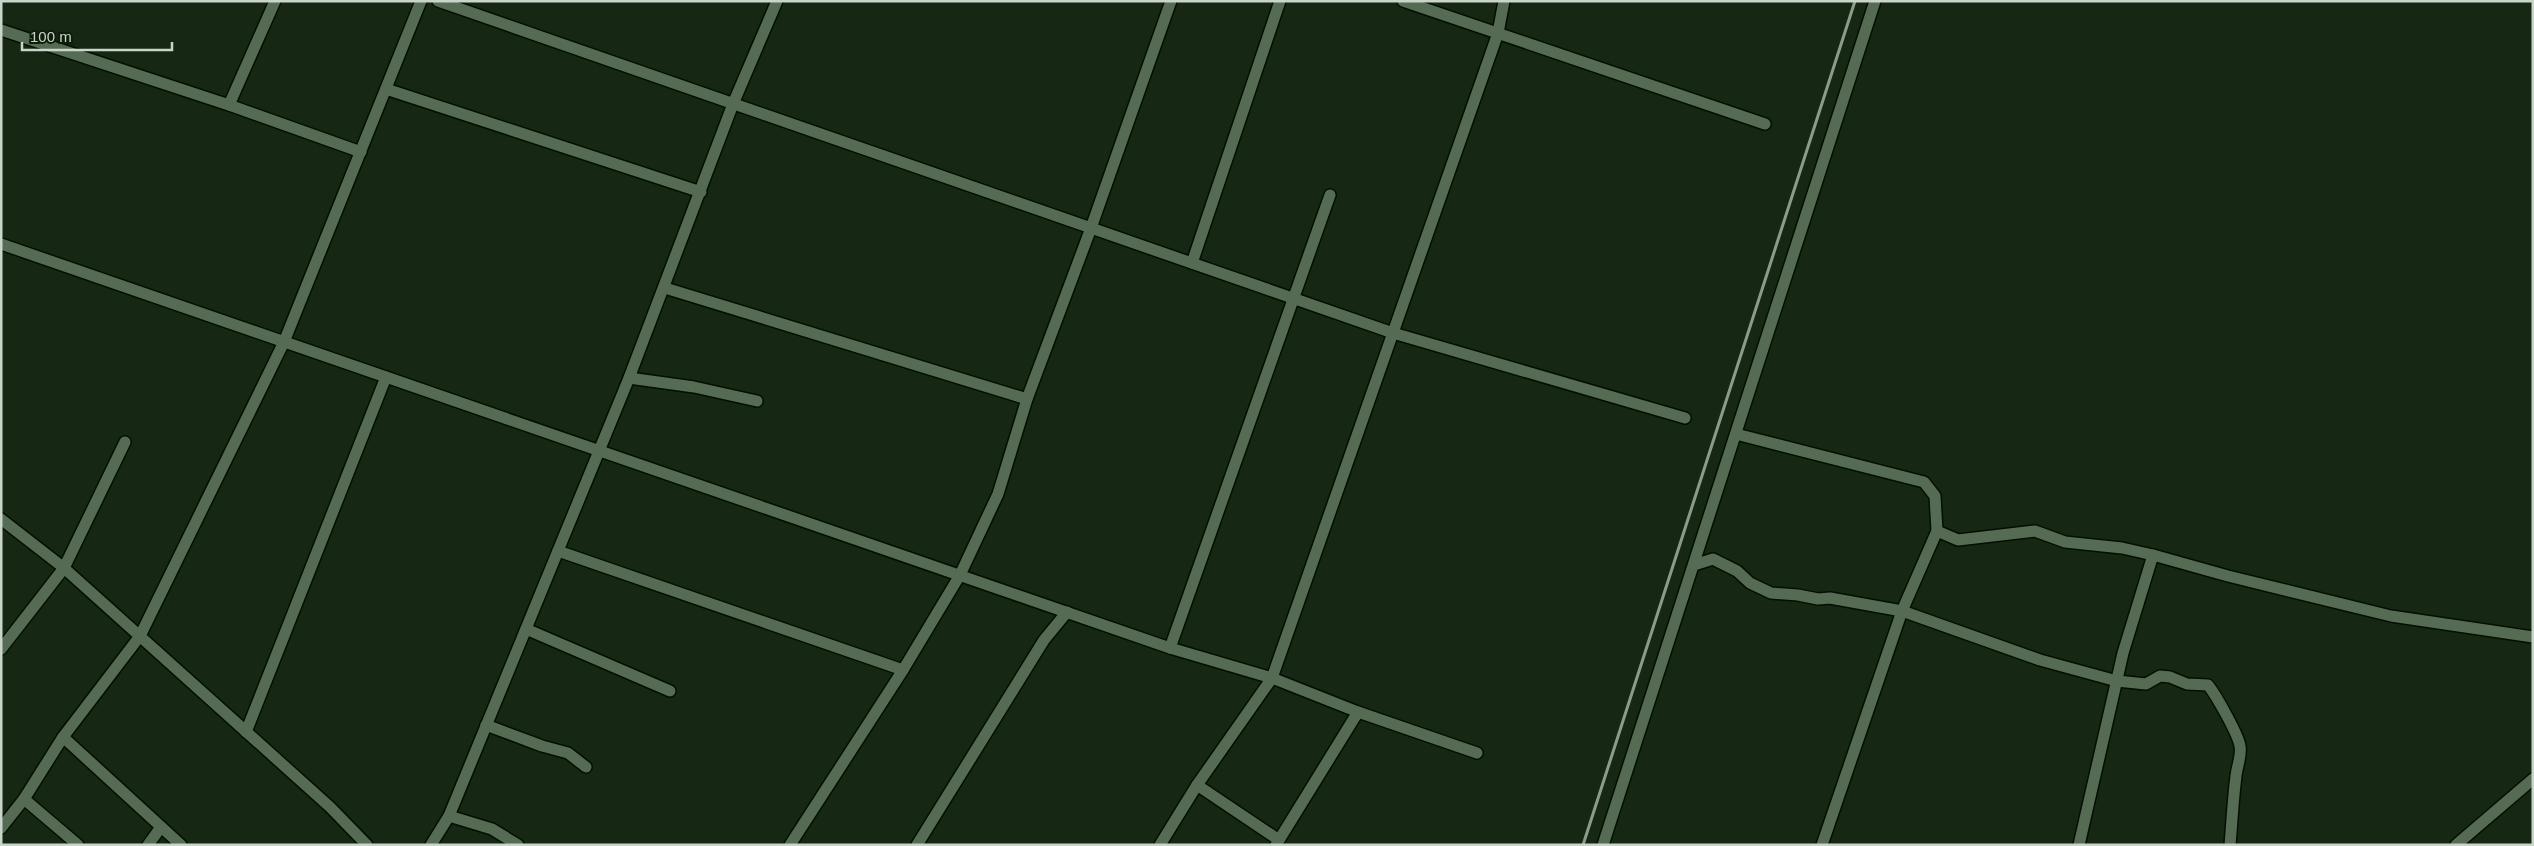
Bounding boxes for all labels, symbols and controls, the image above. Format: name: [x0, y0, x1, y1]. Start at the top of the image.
scale bar: [22, 20, 172, 52]
text: 100 m: [30, 28, 72, 45]

